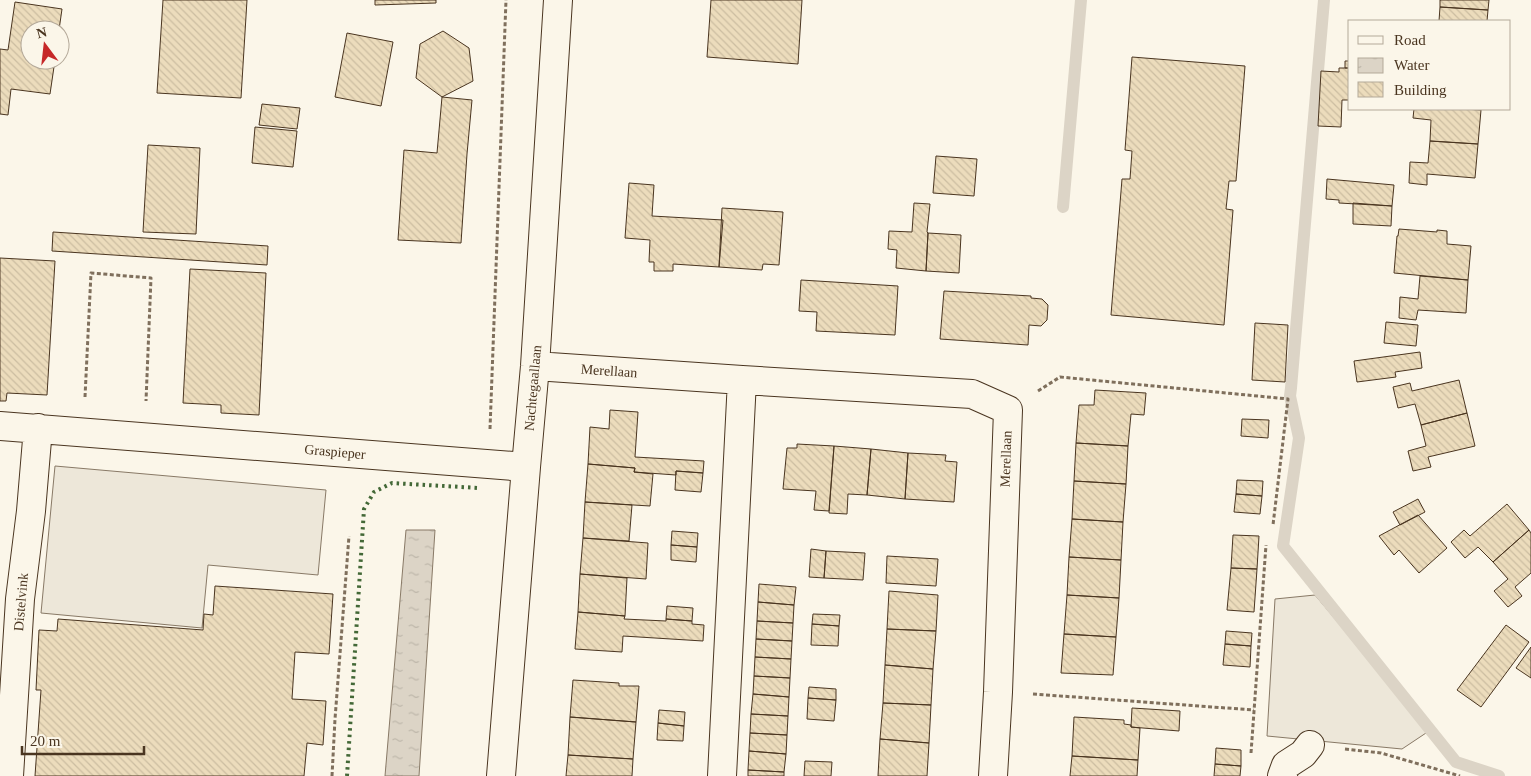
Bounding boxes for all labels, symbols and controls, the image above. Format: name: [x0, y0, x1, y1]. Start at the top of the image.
north arrow: [20, 20, 70, 70]
legend: [1348, 20, 1511, 110]
text: N: [35, 24, 49, 41]
text: Road: [1394, 32, 1426, 48]
text: Water: [1394, 57, 1429, 73]
text: Building: [1394, 82, 1447, 98]
street label: Nachtegaallaan: [522, 344, 544, 432]
street label: Merellaan: [580, 362, 638, 380]
street label: Merellaan: [998, 430, 1014, 488]
street label: Graspieper: [304, 442, 367, 462]
street label: Distelvink: [11, 572, 31, 632]
scale bar: [22, 724, 145, 756]
text: 20 m: [30, 733, 61, 749]

